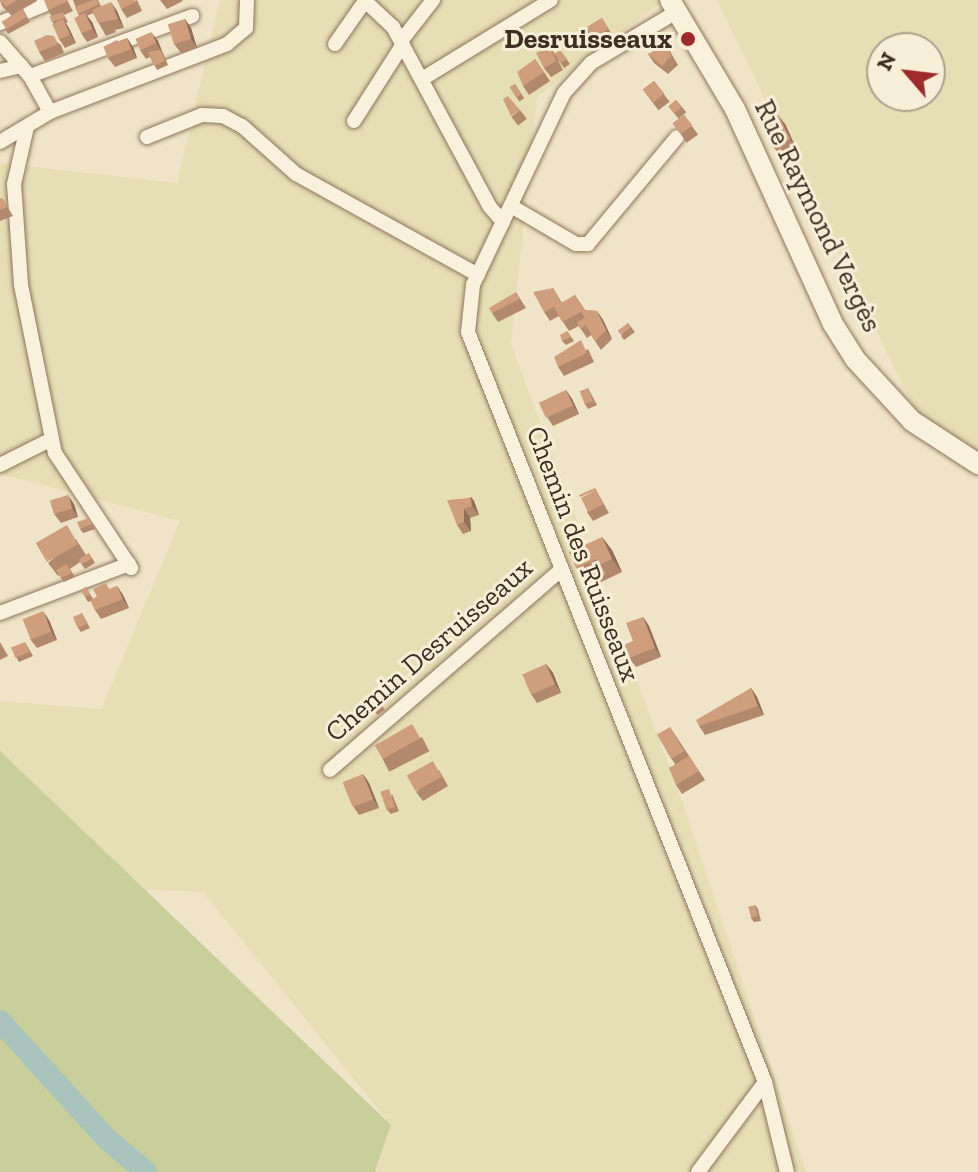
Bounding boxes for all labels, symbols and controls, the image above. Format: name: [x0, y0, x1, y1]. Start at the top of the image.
place label: Desruisseaux: [504, 22, 672, 56]
marker: Desruisseaux: [679, 30, 697, 48]
north arrow: [866, 32, 946, 112]
text: N: [870, 48, 902, 75]
street label: Rue Raymond Vergès: [747, 94, 889, 338]
street label: Chemin des Ruisseaux: [519, 422, 647, 686]
street label: Chemin Desruisseaux: [319, 551, 539, 749]

